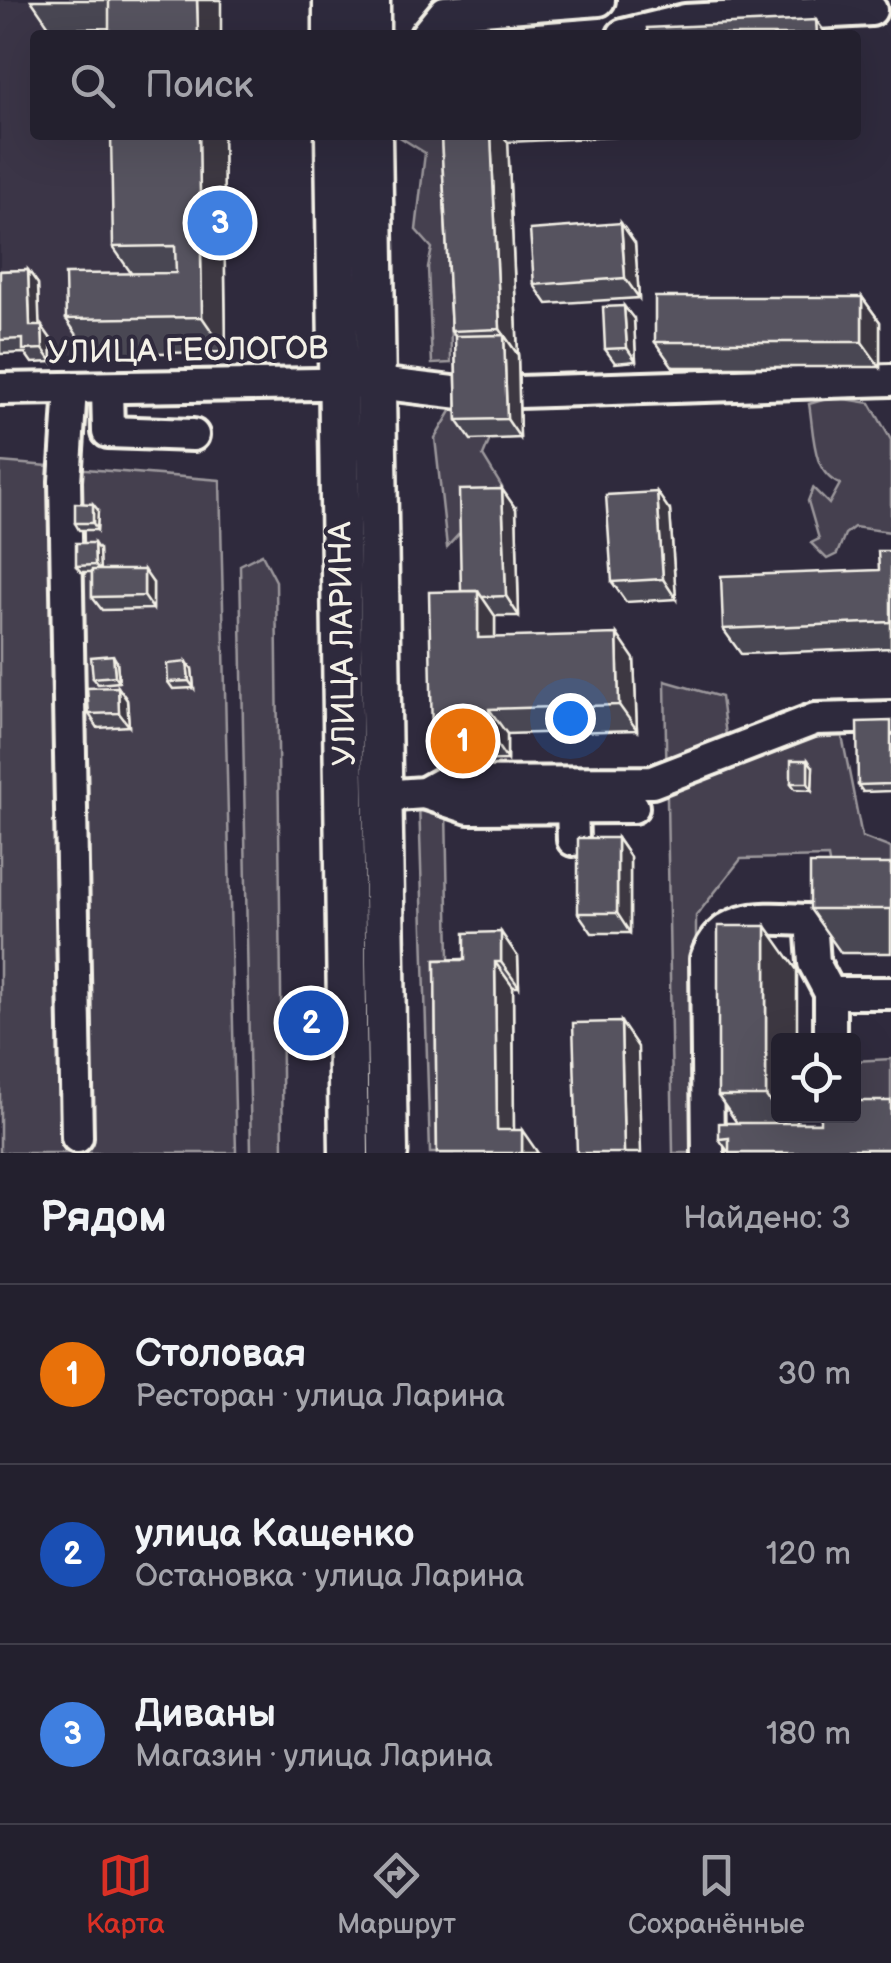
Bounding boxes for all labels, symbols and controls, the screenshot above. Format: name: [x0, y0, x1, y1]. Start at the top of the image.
search box: [30, 30, 861, 140]
icon: search: [65, 58, 120, 113]
text: Поиск: [145, 63, 253, 108]
pin: 3: [188, 186, 252, 260]
street label: УЛИЦА ГЕОЛОГОВ: [47, 329, 329, 373]
street label: УЛИЦА ЛАРИНА: [321, 521, 365, 766]
your location: [545, 693, 596, 744]
pin: 1: [430, 704, 496, 778]
pin: 2: [278, 986, 344, 1060]
map controls: [771, 1033, 861, 1123]
button: locate: [771, 1033, 861, 1123]
text: Рядом: [40, 1193, 167, 1244]
text: Найдено: 3: [683, 1199, 851, 1238]
text: Столовая: [135, 1332, 306, 1377]
text: 1: [66, 1355, 79, 1394]
text: 30 m: [777, 1355, 851, 1394]
text: Ресторан · улица Ларина: [135, 1377, 505, 1416]
text: улица Кащенко: [135, 1512, 415, 1557]
text: 2: [63, 1535, 82, 1574]
text: 120 m: [766, 1535, 851, 1574]
text: Остановка · улица Ларина: [135, 1557, 524, 1596]
text: Диваны: [135, 1692, 276, 1737]
text: 3: [63, 1715, 82, 1754]
text: 180 m: [766, 1715, 851, 1754]
text: Магазин · улица Ларина: [135, 1737, 493, 1776]
tab: Карта: [86, 1848, 165, 1941]
tab: Маршрут: [337, 1848, 456, 1941]
tab: Сохранённые: [628, 1848, 805, 1941]

